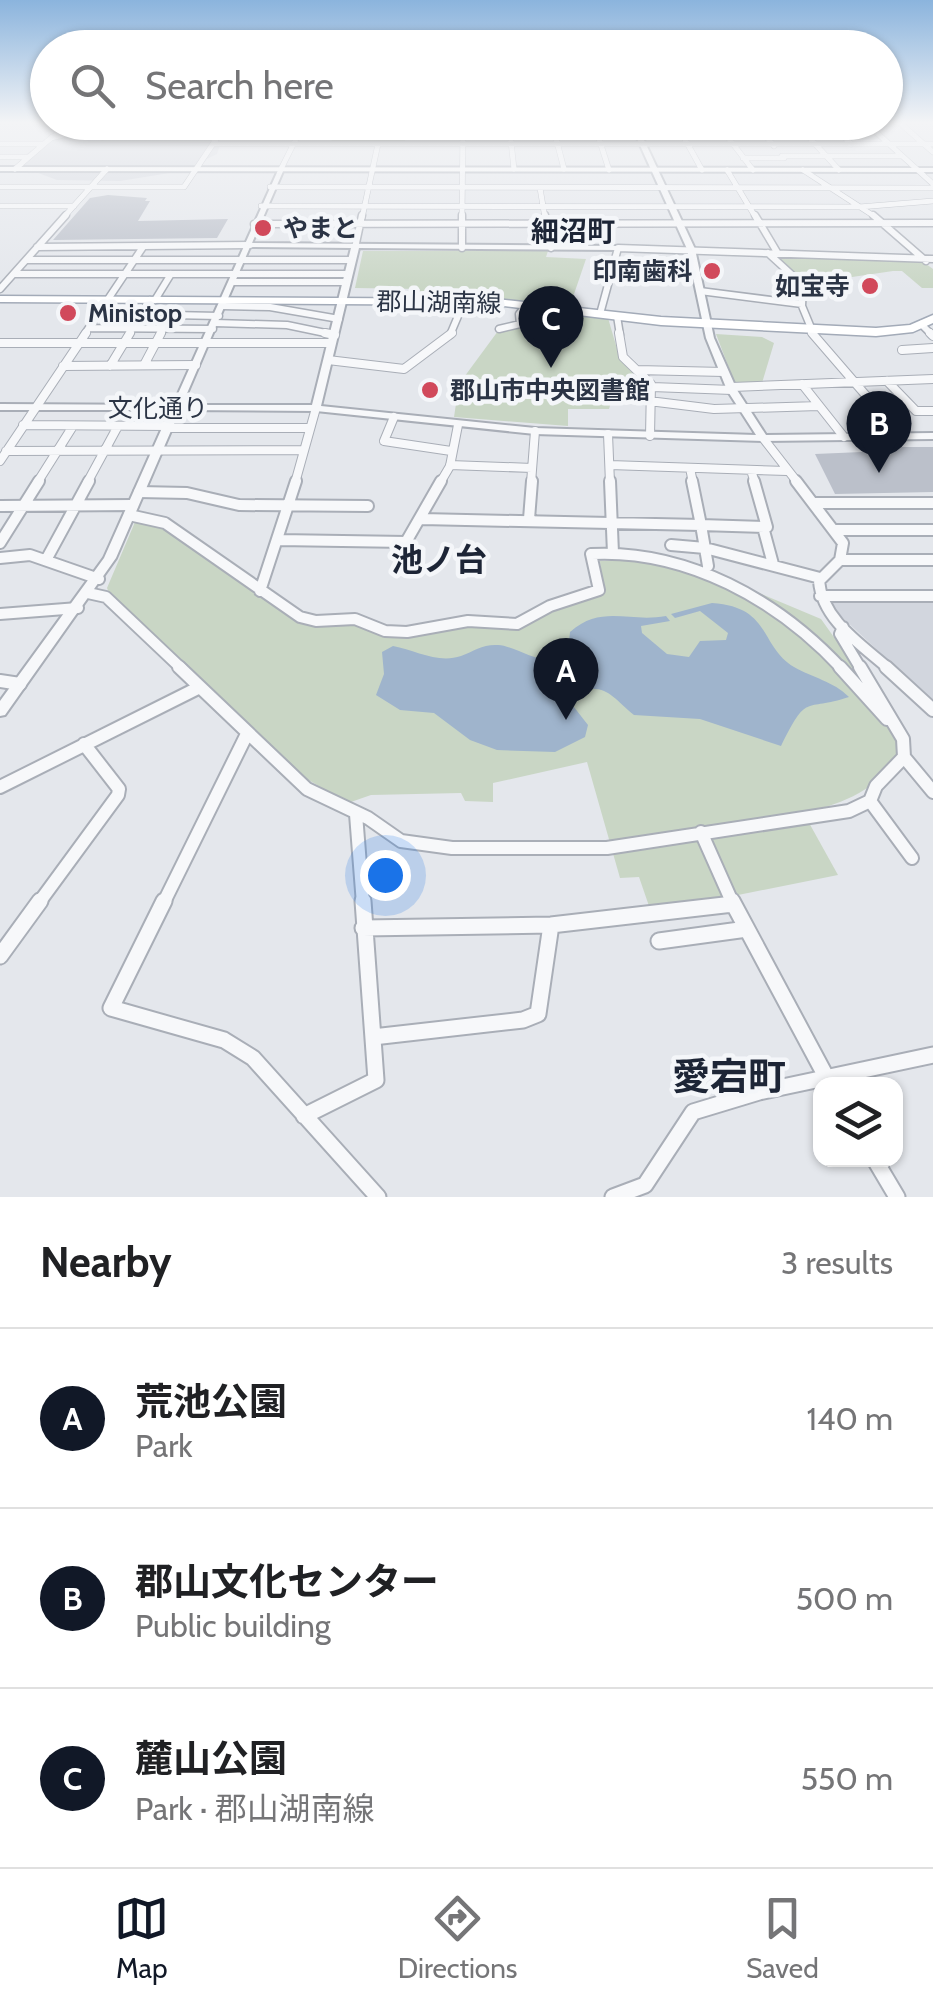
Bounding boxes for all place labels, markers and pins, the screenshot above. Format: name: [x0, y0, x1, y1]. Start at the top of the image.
place label: やまと: [283, 213, 358, 243]
marker: やまと: [252, 217, 274, 239]
place label: 印南歯科: [592, 256, 692, 286]
marker: 印南歯科: [701, 260, 723, 282]
place label: 如宝寺: [775, 271, 850, 301]
marker: 如宝寺: [859, 275, 881, 297]
pin: C: [518, 286, 584, 368]
place label: Ministop: [88, 298, 182, 328]
marker: Ministop: [57, 302, 79, 324]
place label: 郡山市中央図書館: [450, 375, 650, 405]
marker: 郡山市中央図書館: [419, 379, 441, 401]
pin: B: [846, 390, 912, 473]
pin: A: [534, 638, 598, 720]

